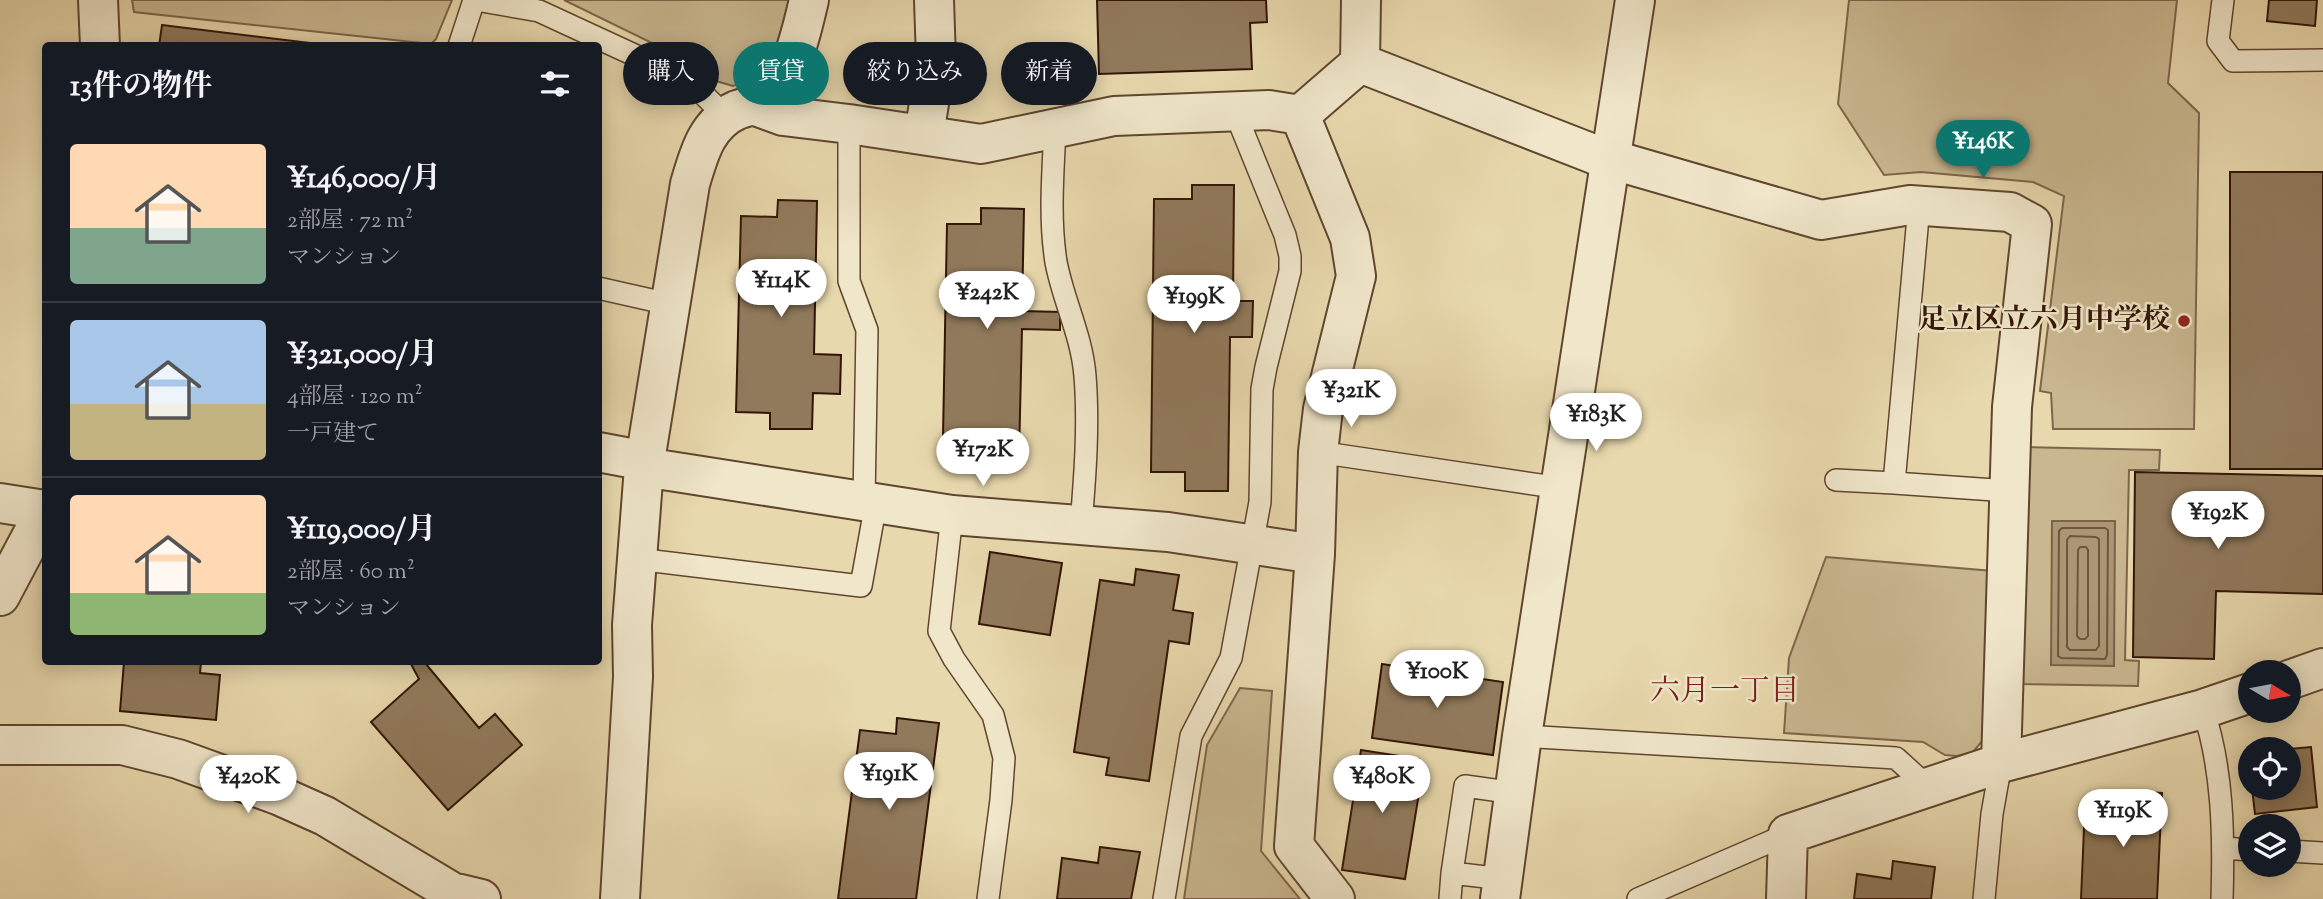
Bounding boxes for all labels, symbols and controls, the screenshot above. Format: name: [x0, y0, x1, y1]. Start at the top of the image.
chip: 購入: [623, 42, 719, 105]
chip: 賃貸: [733, 42, 829, 105]
chip: 絞り込み: [843, 42, 987, 105]
chip: 新着: [1001, 42, 1097, 105]
icon: filters: [536, 65, 574, 103]
text: 13件の物件: [70, 66, 212, 109]
pin: ¥146K: [1934, 120, 2032, 180]
text: ¥146K: [1952, 126, 2014, 159]
text: ¥146,000/月: [287, 158, 441, 201]
icon: home: [126, 172, 210, 256]
text: 2部屋 · 72 m²: [287, 205, 413, 238]
text: マンション: [287, 242, 401, 275]
pin: ¥114K: [732, 260, 830, 319]
text: ¥114K: [752, 265, 810, 298]
pin: ¥242K: [938, 272, 1036, 331]
pin: ¥199K: [1145, 276, 1243, 335]
text: ¥242K: [955, 277, 1019, 310]
text: ¥199K: [1163, 281, 1225, 314]
place label: 足立区立六月中学校: [1918, 301, 2170, 341]
marker: 足立区立六月中学校: [2176, 313, 2192, 329]
text: ¥321,000/月: [287, 334, 438, 377]
icon: home: [126, 348, 210, 432]
pin: ¥321K: [1302, 370, 1400, 429]
text: ¥321K: [1321, 375, 1381, 408]
text: 4部屋 · 120 m²: [287, 381, 423, 414]
pin: ¥183K: [1547, 393, 1645, 453]
text: ¥183K: [1566, 399, 1626, 432]
text: 一戸建て: [287, 418, 379, 451]
pin: ¥172K: [934, 428, 1032, 488]
text: ¥172K: [952, 434, 1014, 467]
pin: ¥192K: [2169, 491, 2267, 551]
text: ¥192K: [2188, 497, 2249, 530]
text: ¥119,000/月: [287, 509, 436, 552]
icon: home: [126, 523, 210, 607]
text: 2部屋 · 60 m²: [287, 556, 415, 589]
text: マンション: [287, 593, 401, 626]
pin: ¥100K: [1388, 650, 1486, 710]
text: ¥100K: [1405, 656, 1469, 689]
north arrow: [2238, 660, 2301, 723]
map controls: [2238, 660, 2301, 877]
district label: 六月一丁目: [1650, 671, 1800, 714]
button: locate: [2238, 737, 2301, 800]
pin: ¥191K: [840, 752, 938, 812]
pin: ¥420K: [199, 756, 297, 815]
pin: ¥480K: [1333, 756, 1431, 815]
text: ¥191K: [860, 758, 918, 791]
text: ¥420K: [216, 761, 280, 794]
text: ¥480K: [1349, 761, 1415, 794]
pin: ¥119K: [2074, 790, 2172, 849]
text: ¥119K: [2094, 795, 2152, 828]
button: layers: [2238, 814, 2301, 877]

